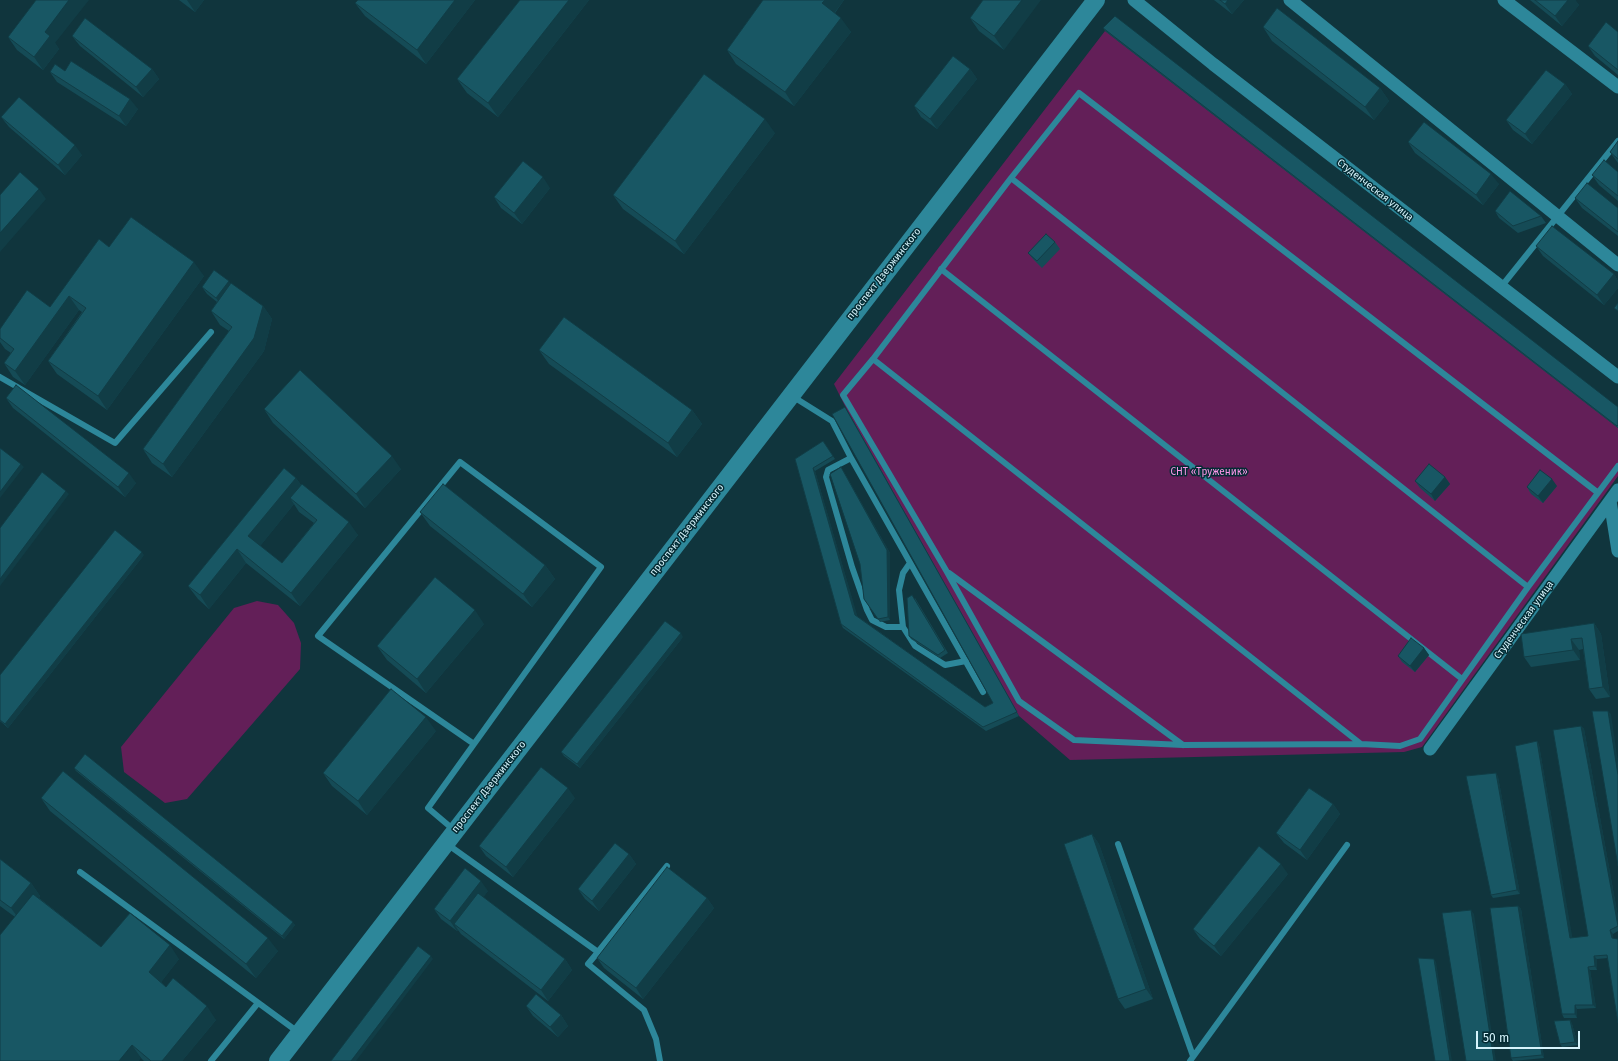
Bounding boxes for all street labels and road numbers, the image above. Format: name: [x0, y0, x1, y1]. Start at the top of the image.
street label: Студенческая улица: [1334, 156, 1416, 224]
street label: проспект Дзержинского: [844, 226, 924, 322]
street label: проспект Дзержинского: [647, 482, 727, 578]
street label: Студенческая улица: [1492, 579, 1556, 661]
street label: проспект Дзержинского: [449, 739, 529, 835]

